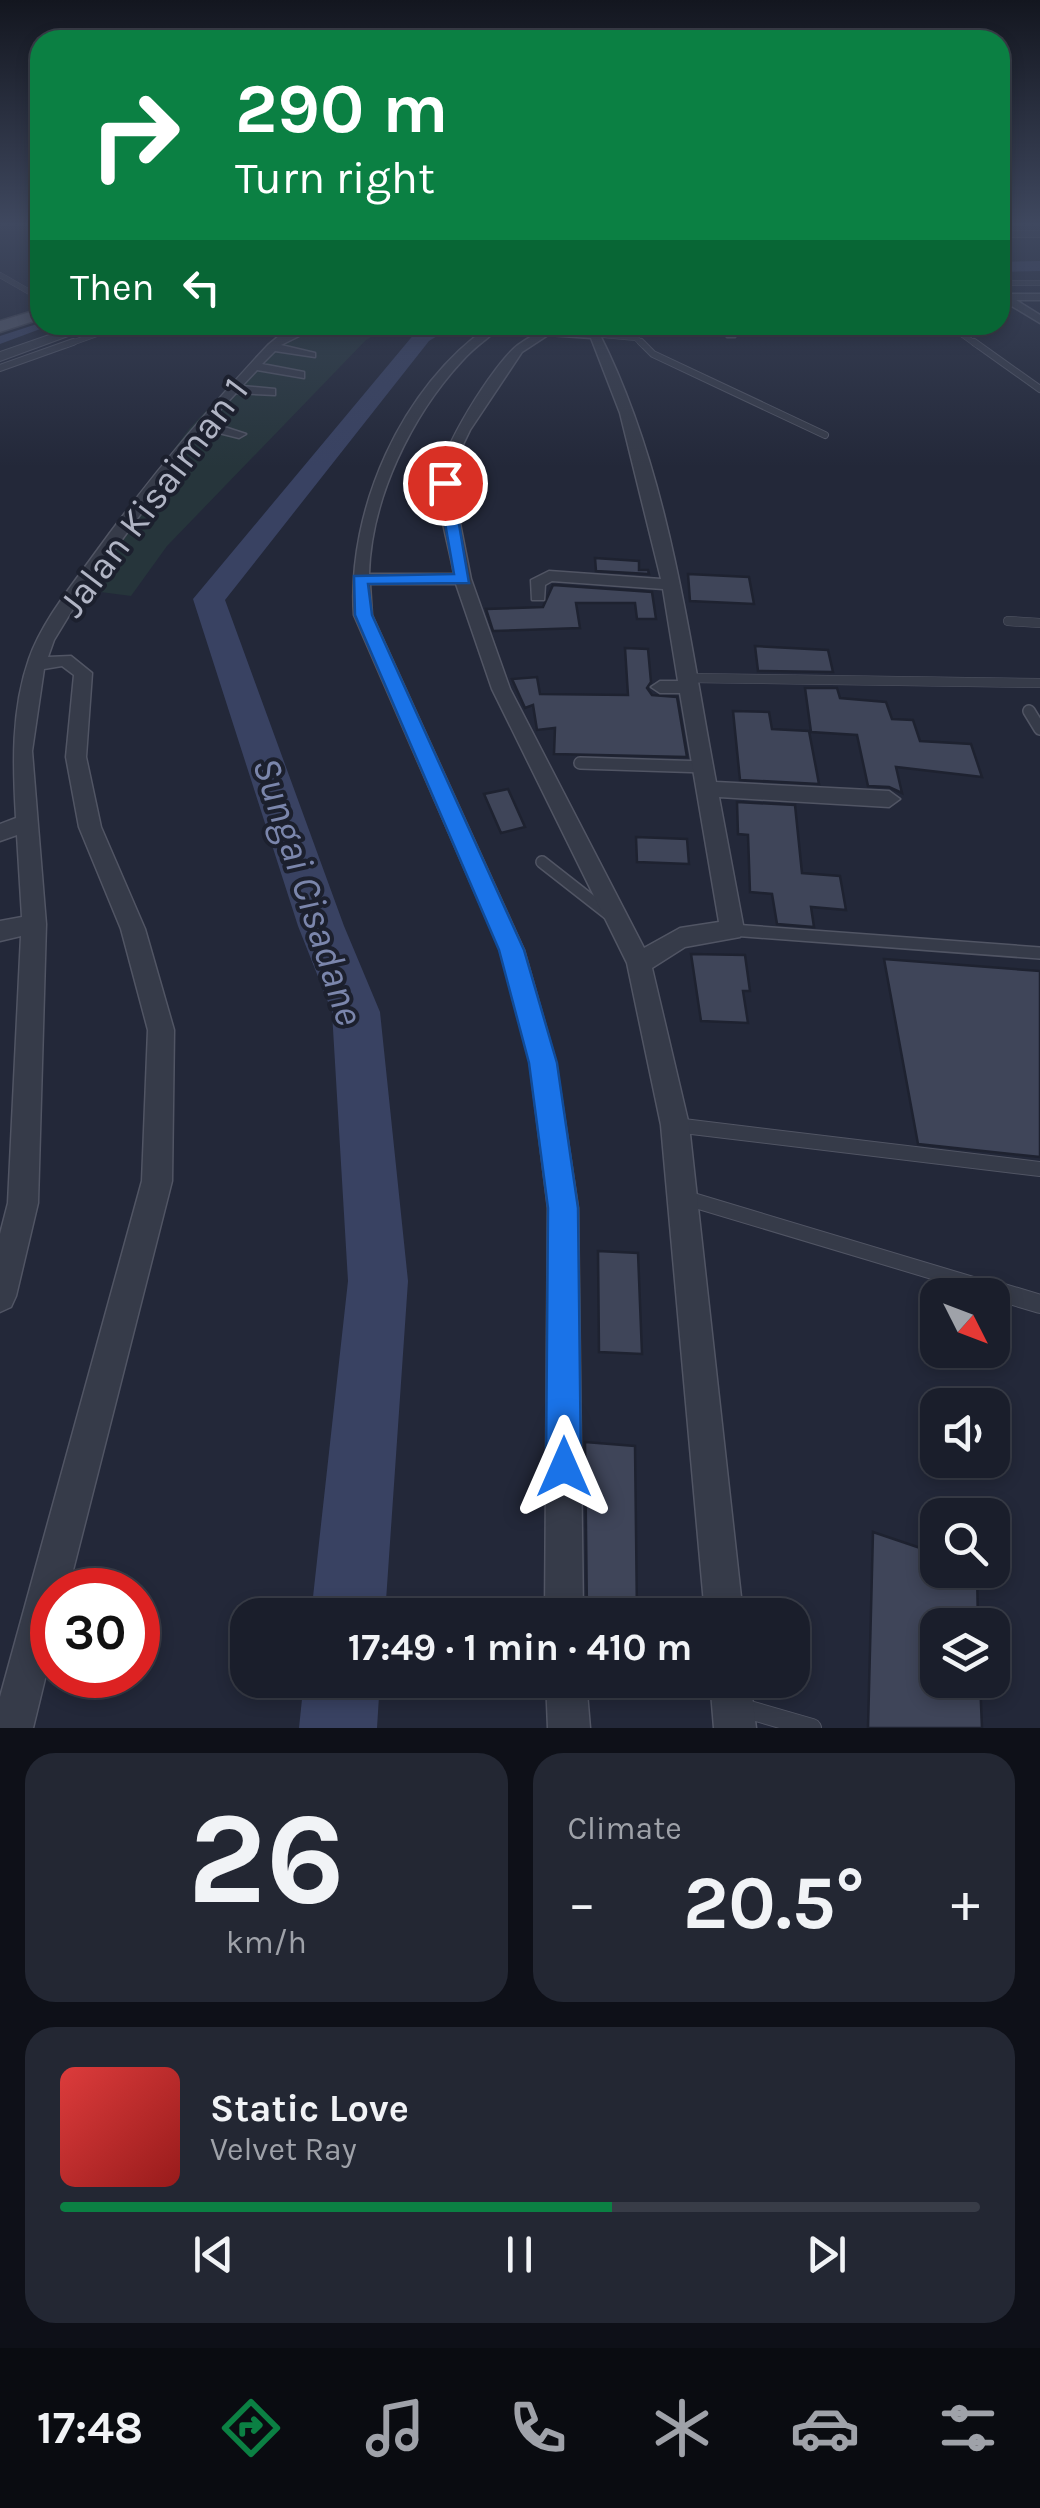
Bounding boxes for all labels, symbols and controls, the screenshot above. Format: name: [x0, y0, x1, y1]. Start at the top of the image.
text: 290 m: [235, 68, 448, 150]
icon: right: [70, 70, 200, 200]
text: Turn right: [235, 152, 435, 204]
icon: left: [174, 260, 229, 315]
text: Then: [70, 265, 154, 310]
street label: Jalan Kisaiman 1: [49, 369, 258, 626]
pin: [403, 441, 488, 526]
icon: arrive: [418, 456, 473, 511]
water label: Sungai Cisadane: [243, 751, 374, 1031]
north arrow: [920, 1278, 1010, 1368]
map controls: [920, 1278, 1010, 1698]
button: sound: [920, 1388, 1010, 1478]
position arrow: [512, 1415, 616, 1519]
button: search: [920, 1498, 1010, 1588]
speed limit sign: 30: [30, 1568, 160, 1698]
button: layers: [920, 1608, 1010, 1698]
text: 17:49 · 1 min · 410 m: [348, 1625, 692, 1670]
text: 26: [187, 1783, 345, 1935]
text: Climate: [568, 1810, 682, 1847]
text: 20.5°: [683, 1859, 865, 1947]
text: −: [568, 1871, 596, 1935]
text: +: [951, 1871, 980, 1935]
text: km/h: [226, 1924, 307, 1961]
text: Static Love: [210, 2086, 409, 2131]
text: Velvet Ray: [210, 2131, 357, 2168]
icon: previous: [186, 2227, 241, 2282]
icon: pause: [492, 2227, 547, 2282]
icon: next: [799, 2227, 854, 2282]
icon: directions: [216, 2393, 286, 2463]
icon: music: [360, 2393, 430, 2463]
icon: phone: [503, 2393, 573, 2463]
icon: climate: [647, 2393, 717, 2463]
icon: car: [790, 2393, 860, 2463]
icon: filters: [933, 2393, 1003, 2463]
text: 17:48: [37, 2402, 143, 2454]

